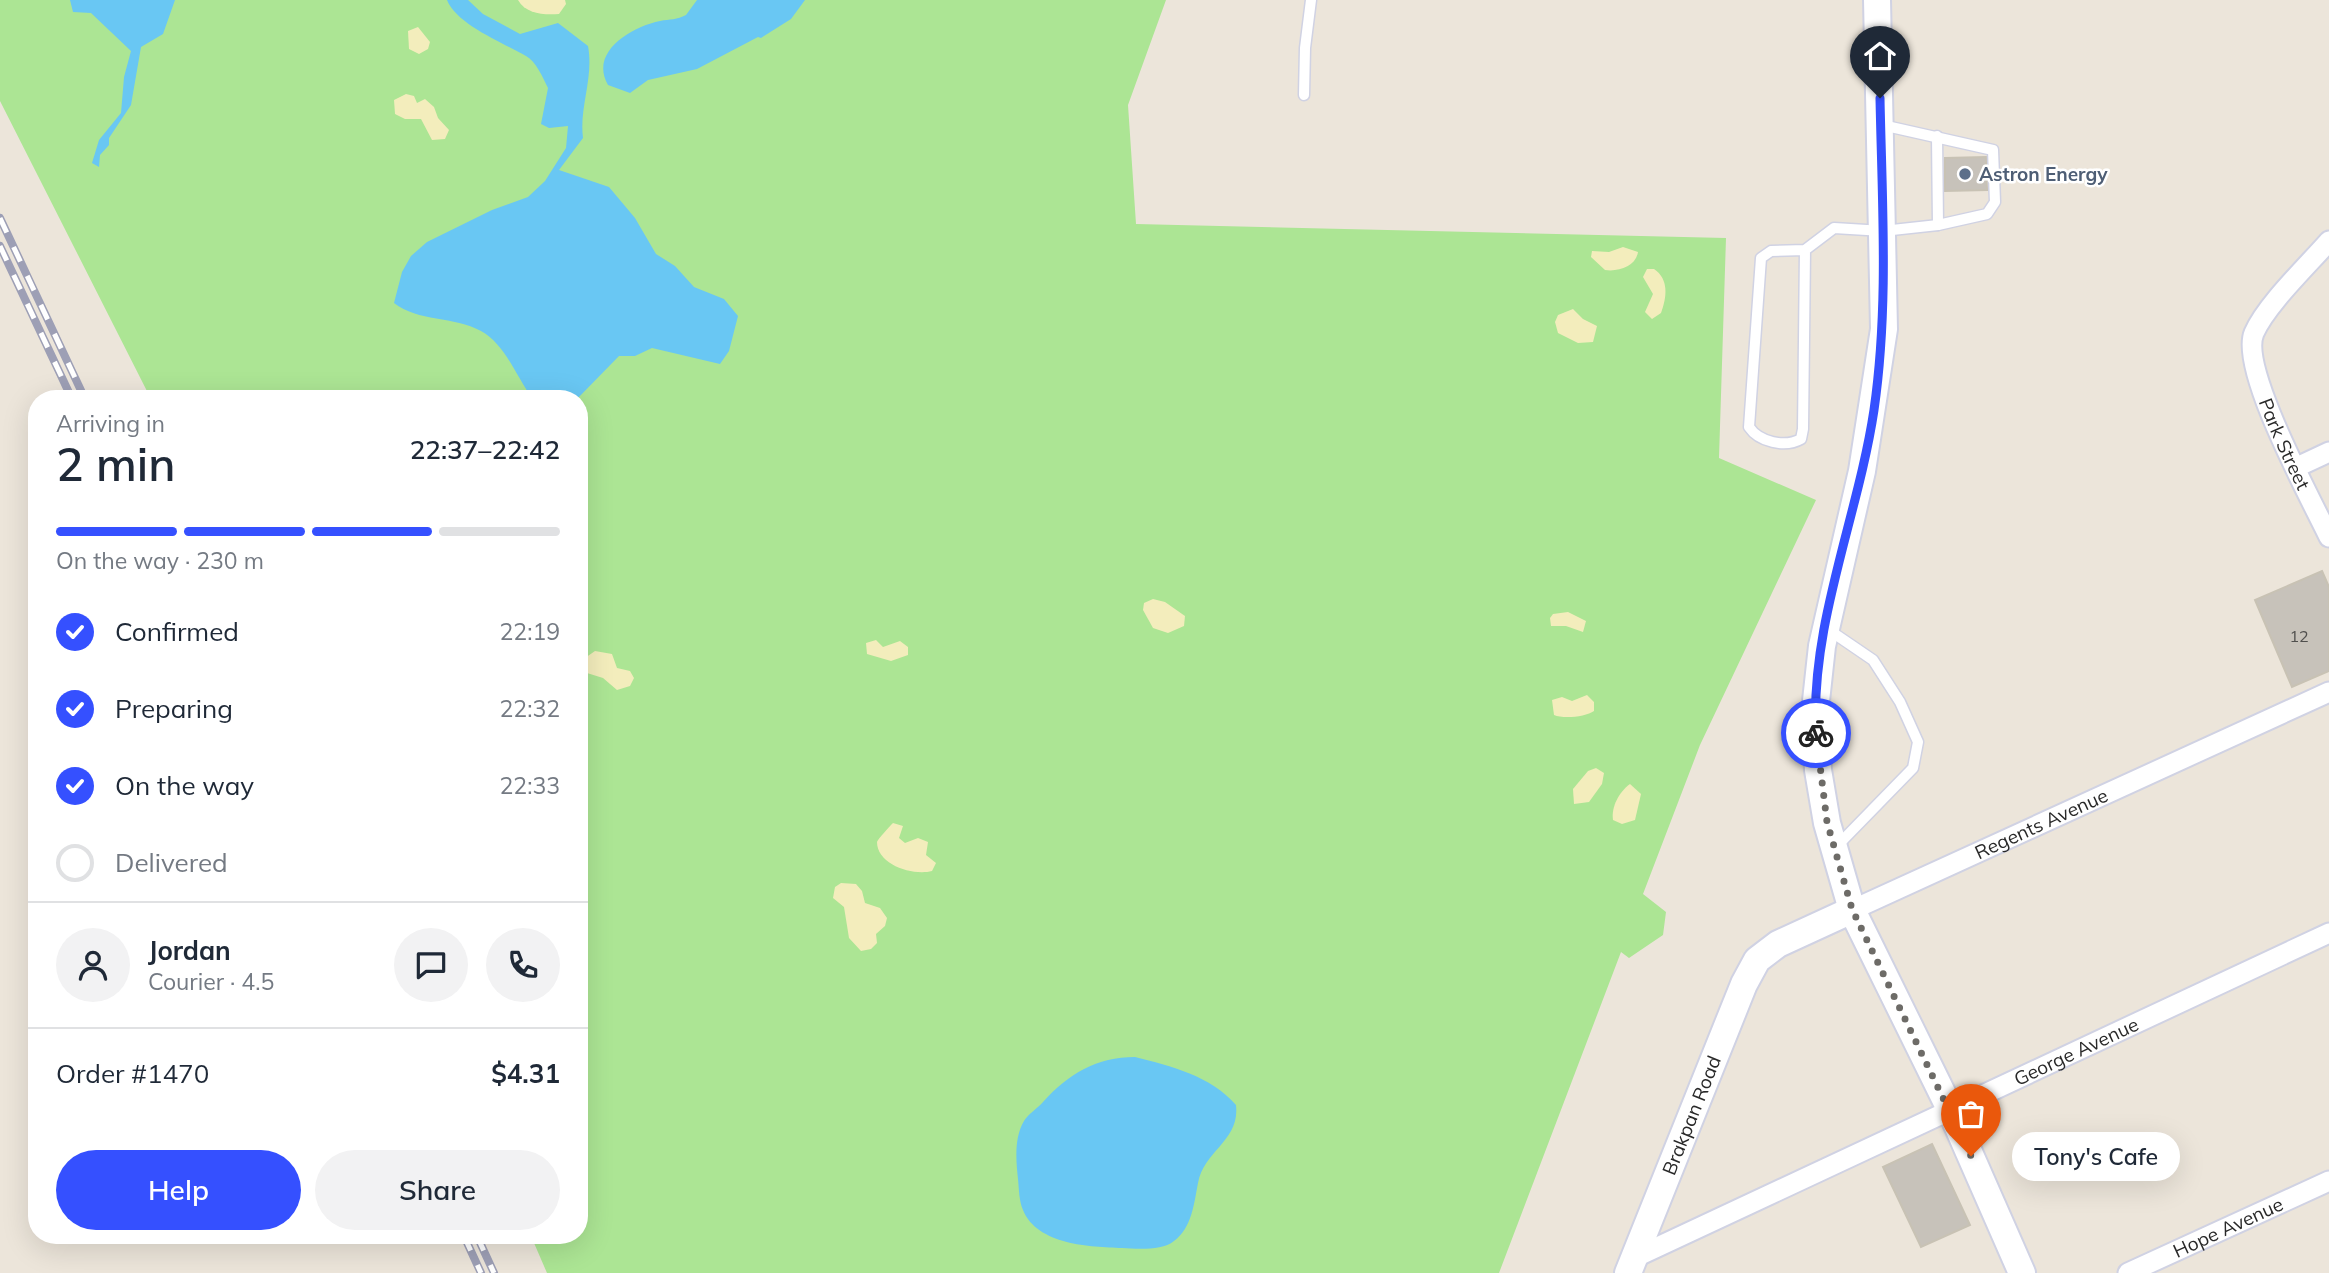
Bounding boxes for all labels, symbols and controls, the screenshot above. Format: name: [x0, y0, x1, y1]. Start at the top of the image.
pin: [1850, 26, 1910, 98]
icon: home: [1861, 37, 1899, 75]
place label: Astron Energy: [1979, 162, 2108, 186]
marker: Astron Energy: [1957, 166, 1973, 182]
street label: Park Street: [2254, 395, 2316, 494]
text: Arriving in: [56, 409, 165, 438]
text: 22:37–22:42: [410, 433, 560, 466]
text: 2 min: [56, 435, 175, 493]
text: On the way · 230 m: [56, 546, 264, 575]
icon: check: [56, 613, 94, 651]
text: Confirmed: [115, 615, 239, 648]
text: 22:19: [500, 617, 560, 646]
house number: 12: [2289, 626, 2309, 646]
icon: check: [56, 690, 94, 728]
text: Preparing: [115, 692, 233, 725]
text: 22:32: [500, 694, 560, 723]
courier: [1781, 698, 1851, 768]
icon: bike: [1797, 714, 1835, 752]
icon: check: [56, 767, 94, 805]
text: On the way: [115, 769, 254, 802]
text: 22:33: [500, 771, 560, 800]
street label: Regents Avenue: [1971, 783, 2111, 864]
text: Delivered: [115, 846, 228, 879]
button: person: [56, 928, 130, 1002]
button: chat: [394, 928, 468, 1002]
button: phone: [486, 928, 560, 1002]
text: Jordan: [148, 934, 231, 967]
text: Courier · 4.5: [148, 967, 274, 996]
street label: George Avenue: [2010, 1012, 2142, 1091]
street label: Brakpan Road: [1657, 1052, 1726, 1178]
text: Order #1470: [56, 1057, 209, 1090]
text: $4.31: [491, 1057, 560, 1090]
pin: [1941, 1084, 2001, 1156]
icon: bag: [1952, 1095, 1990, 1133]
callout: Tony's Cafe: [2013, 1132, 2181, 1180]
text: Tony's Cafe: [2034, 1142, 2158, 1171]
button: Help: [56, 1150, 301, 1230]
button: Share: [315, 1150, 560, 1230]
street label: Hope Avenue: [2169, 1192, 2287, 1263]

